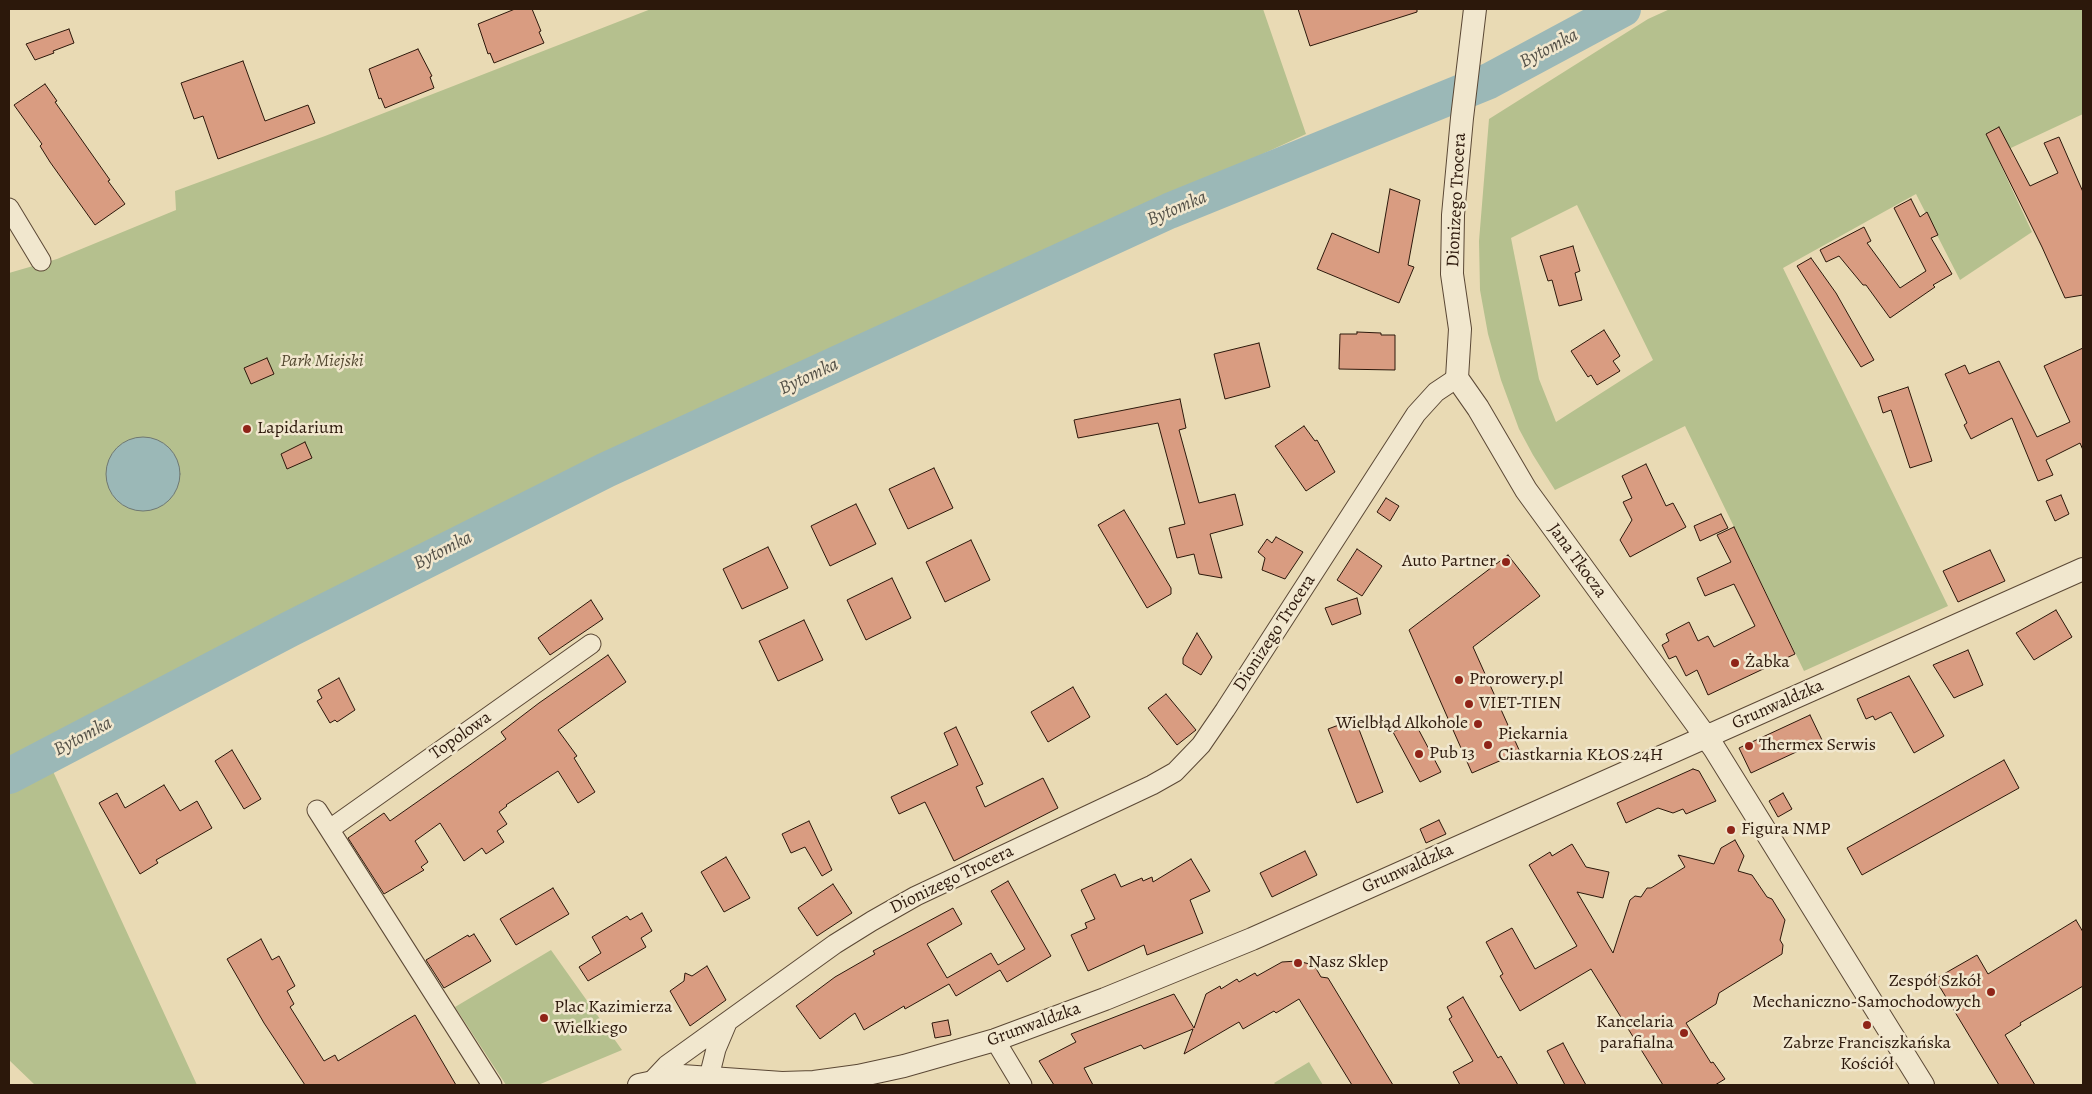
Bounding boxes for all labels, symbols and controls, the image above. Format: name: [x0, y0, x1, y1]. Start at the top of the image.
water label: Bytomka: [1516, 24, 1582, 74]
street label: Dionizego Trocera: [1443, 132, 1471, 268]
water label: Bytomka: [1144, 186, 1210, 232]
park label: Park Miejski: [280, 351, 364, 373]
water label: Bytomka: [776, 353, 842, 401]
place label: Lapidarium: [257, 418, 344, 440]
marker: Lapidarium: [241, 423, 253, 435]
street label: Jana Tkocza: [1543, 519, 1611, 603]
water label: Bytomka: [410, 527, 476, 575]
place label: Auto Partner: [1402, 551, 1496, 573]
marker: Auto Partner: [1500, 556, 1512, 568]
street label: Dionizego Trocera: [1229, 571, 1321, 695]
place label: Żabka: [1745, 652, 1790, 674]
marker: Żabka: [1729, 657, 1741, 669]
place label: Prorowery.pl: [1469, 669, 1563, 691]
marker: Prorowery.pl: [1453, 674, 1465, 686]
street label: Grunwaldzka: [1729, 675, 1827, 735]
place label: VIET-TIEN: [1479, 693, 1561, 715]
marker: VIET-TIEN: [1463, 698, 1475, 710]
street label: Topolowa: [426, 707, 496, 765]
water label: Bytomka: [50, 712, 116, 762]
place label: Wielbłąd Alkohole: [1336, 713, 1468, 735]
marker: Wielbłąd Alkohole: [1472, 718, 1484, 730]
place label: Piekarnia Ciastkarnia KŁOS 24H: [1498, 724, 1663, 766]
place label: Thermex Serwis: [1759, 735, 1876, 757]
marker: Piekarnia Ciastkarnia KŁOS 24H: [1482, 739, 1494, 751]
marker: Thermex Serwis: [1743, 740, 1755, 752]
place label: Pub 13: [1429, 743, 1475, 765]
marker: Pub 13: [1413, 748, 1425, 760]
place label: Figura NMP: [1741, 819, 1830, 841]
marker: Figura NMP: [1725, 824, 1737, 836]
street label: Grunwaldzka: [1359, 839, 1457, 899]
street label: Dionizego Trocera: [887, 841, 1017, 919]
place label: Nasz Sklep: [1308, 952, 1388, 974]
marker: Nasz Sklep: [1292, 957, 1304, 969]
place label: Zespół Szkół Mechaniczno-Samochodowych: [1752, 971, 1981, 1014]
marker: Zespół Szkół Mechaniczno-Samochodowych: [1985, 986, 1997, 998]
place label: Plac Kazimierza Wielkiego: [554, 997, 672, 1040]
street label: Grunwaldzka: [984, 998, 1084, 1052]
marker: Plac Kazimierza Wielkiego: [538, 1012, 550, 1024]
place label: Kancelaria parafialna: [1596, 1012, 1674, 1054]
marker: Zabrze Franciszkańska Kościół: [1861, 1019, 1873, 1031]
marker: Kancelaria parafialna: [1678, 1027, 1690, 1039]
place label: Zabrze Franciszkańska Kościół: [1783, 1033, 1951, 1076]

